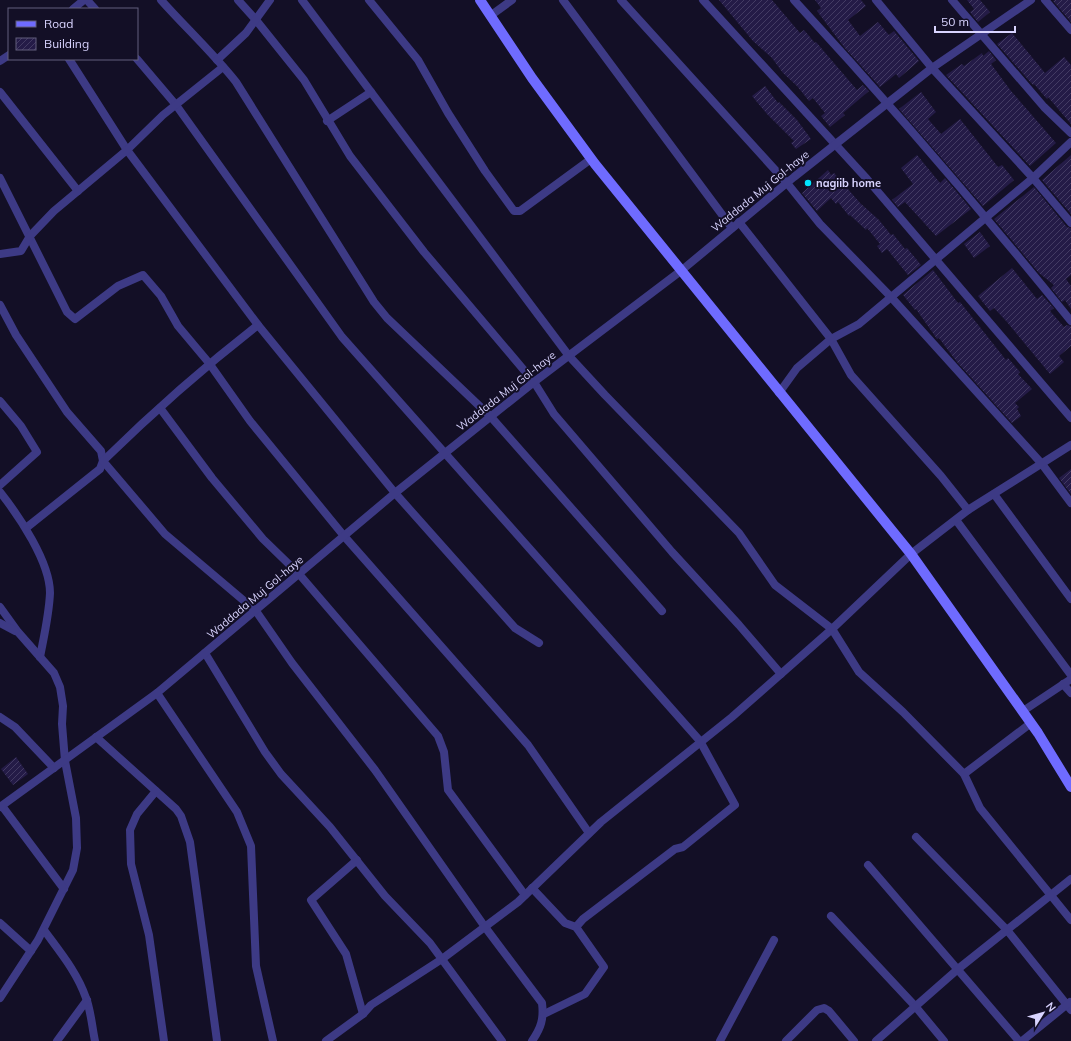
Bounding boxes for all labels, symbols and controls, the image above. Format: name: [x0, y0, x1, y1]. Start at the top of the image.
legend: [8, 8, 138, 60]
scale bar: [935, 8, 1015, 34]
text: 50 m: [941, 14, 969, 29]
text: Road: [44, 16, 73, 31]
text: Building: [44, 36, 89, 51]
street label: Waddada Muj Gol-haye: [708, 147, 812, 235]
place label: nagiib home: [816, 176, 881, 190]
marker: nagiib home: [803, 178, 813, 188]
street label: Waddada Muj Gol-haye: [454, 348, 558, 434]
street label: Waddada Muj Gol-haye: [204, 553, 306, 641]
north arrow: [1023, 993, 1063, 1033]
text: N: [1043, 999, 1059, 1015]

